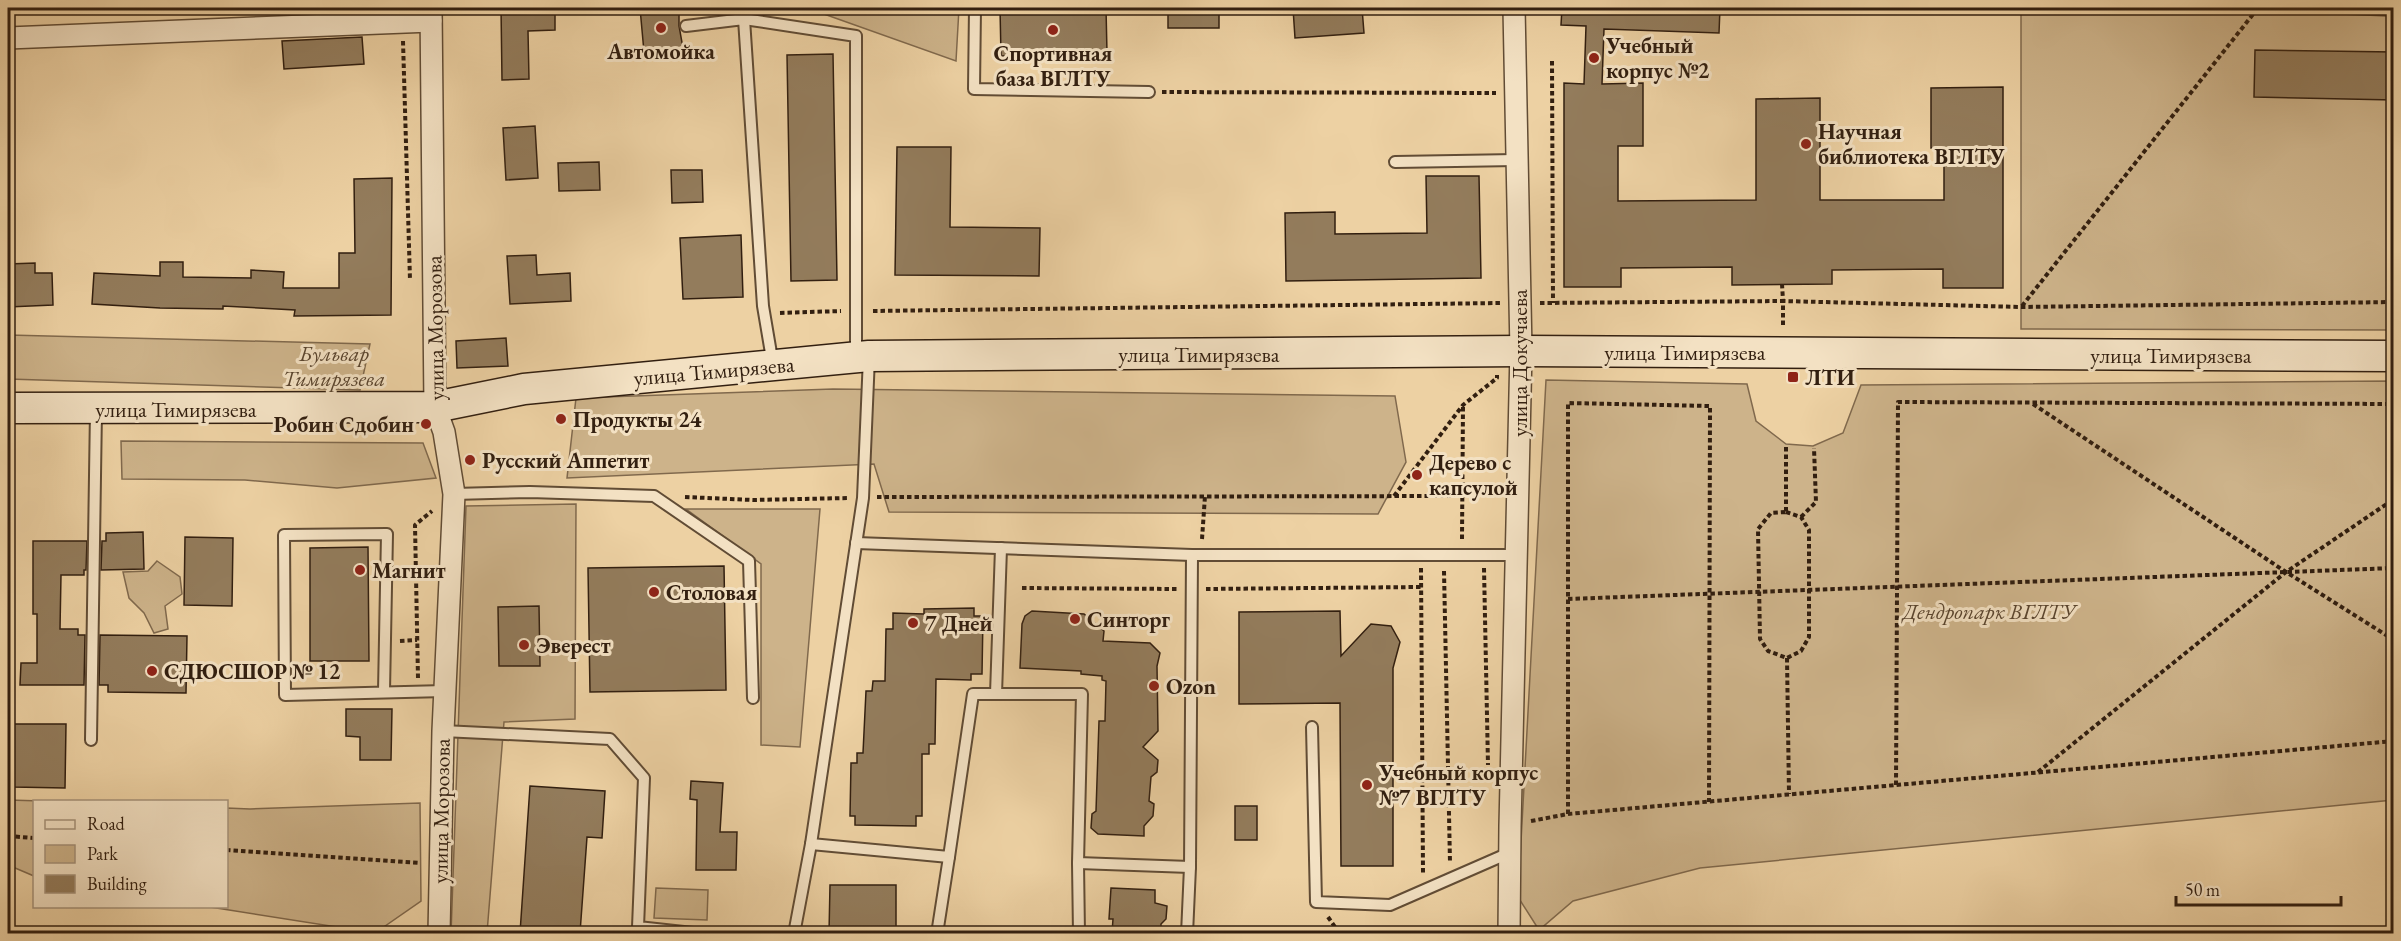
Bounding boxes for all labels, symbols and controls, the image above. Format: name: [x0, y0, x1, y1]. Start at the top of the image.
marker: Автомойка: [654, 21, 668, 35]
marker: Спортивная база ВГЛТУ: [1046, 23, 1060, 37]
place label: Учебный корпус №2: [1605, 31, 1710, 85]
place label: Автомойка: [606, 37, 715, 66]
place label: Спортивная база ВГЛТУ: [994, 39, 1113, 93]
marker: Учебный корпус №2: [1587, 51, 1601, 65]
place label: Научная библиотека ВГЛТУ: [1818, 117, 2005, 171]
marker: Научная библиотека ВГЛТУ: [1799, 137, 1813, 151]
street label: улица Морозова: [419, 255, 451, 401]
street label: улица Докучаева: [1505, 289, 1534, 437]
street label: улица Тимирязева: [1604, 338, 1766, 367]
park label: Бульвар Тимирязева: [283, 339, 385, 393]
street label: улица Тимирязева: [1118, 340, 1280, 369]
street label: улица Тимирязева: [2090, 341, 2252, 370]
street label: улица Тимирязева: [632, 350, 796, 392]
place label: ЛТИ: [1805, 363, 1855, 392]
marker: ЛТИ: [1786, 370, 1800, 384]
street label: улица Тимирязева: [95, 395, 257, 424]
place label: Продукты 24: [573, 405, 702, 434]
place label: Робин Сдобин: [273, 410, 414, 439]
marker: Продукты 24: [554, 412, 568, 426]
marker: Робин Сдобин: [419, 417, 433, 431]
place label: Русский Аппетит: [482, 446, 649, 475]
place label: Дерево с капсулой: [1429, 448, 1518, 502]
marker: Русский Аппетит: [463, 453, 477, 467]
marker: Дерево с капсулой: [1410, 468, 1424, 482]
place label: Магнит: [372, 556, 446, 585]
marker: Магнит: [353, 563, 367, 577]
place label: Столовая: [666, 578, 757, 607]
marker: Столовая: [647, 585, 661, 599]
park label: Дендропарк ВГЛТУ: [1901, 597, 2078, 626]
place label: Синторг: [1087, 605, 1170, 634]
place label: 7 Дней: [925, 609, 993, 638]
marker: Синторг: [1068, 612, 1082, 626]
marker: 7 Дней: [906, 616, 920, 630]
place label: Эверест: [536, 631, 611, 660]
marker: Эверест: [517, 638, 531, 652]
place label: СДЮСШОР № 12: [164, 657, 341, 686]
marker: СДЮСШОР № 12: [145, 664, 159, 678]
place label: Ozon: [1166, 672, 1216, 701]
marker: Ozon: [1147, 679, 1161, 693]
street label: улица Морозова: [425, 738, 457, 884]
place label: Учебный корпус №7 ВГЛТУ: [1378, 758, 1538, 812]
marker: Учебный корпус №7 ВГЛТУ: [1360, 778, 1374, 792]
legend: [33, 800, 228, 908]
text: Road: [87, 812, 126, 835]
text: Park: [87, 842, 118, 865]
scale bar: [2176, 869, 2341, 907]
text: Building: [87, 872, 147, 895]
text: 50 m: [2185, 878, 2220, 901]

